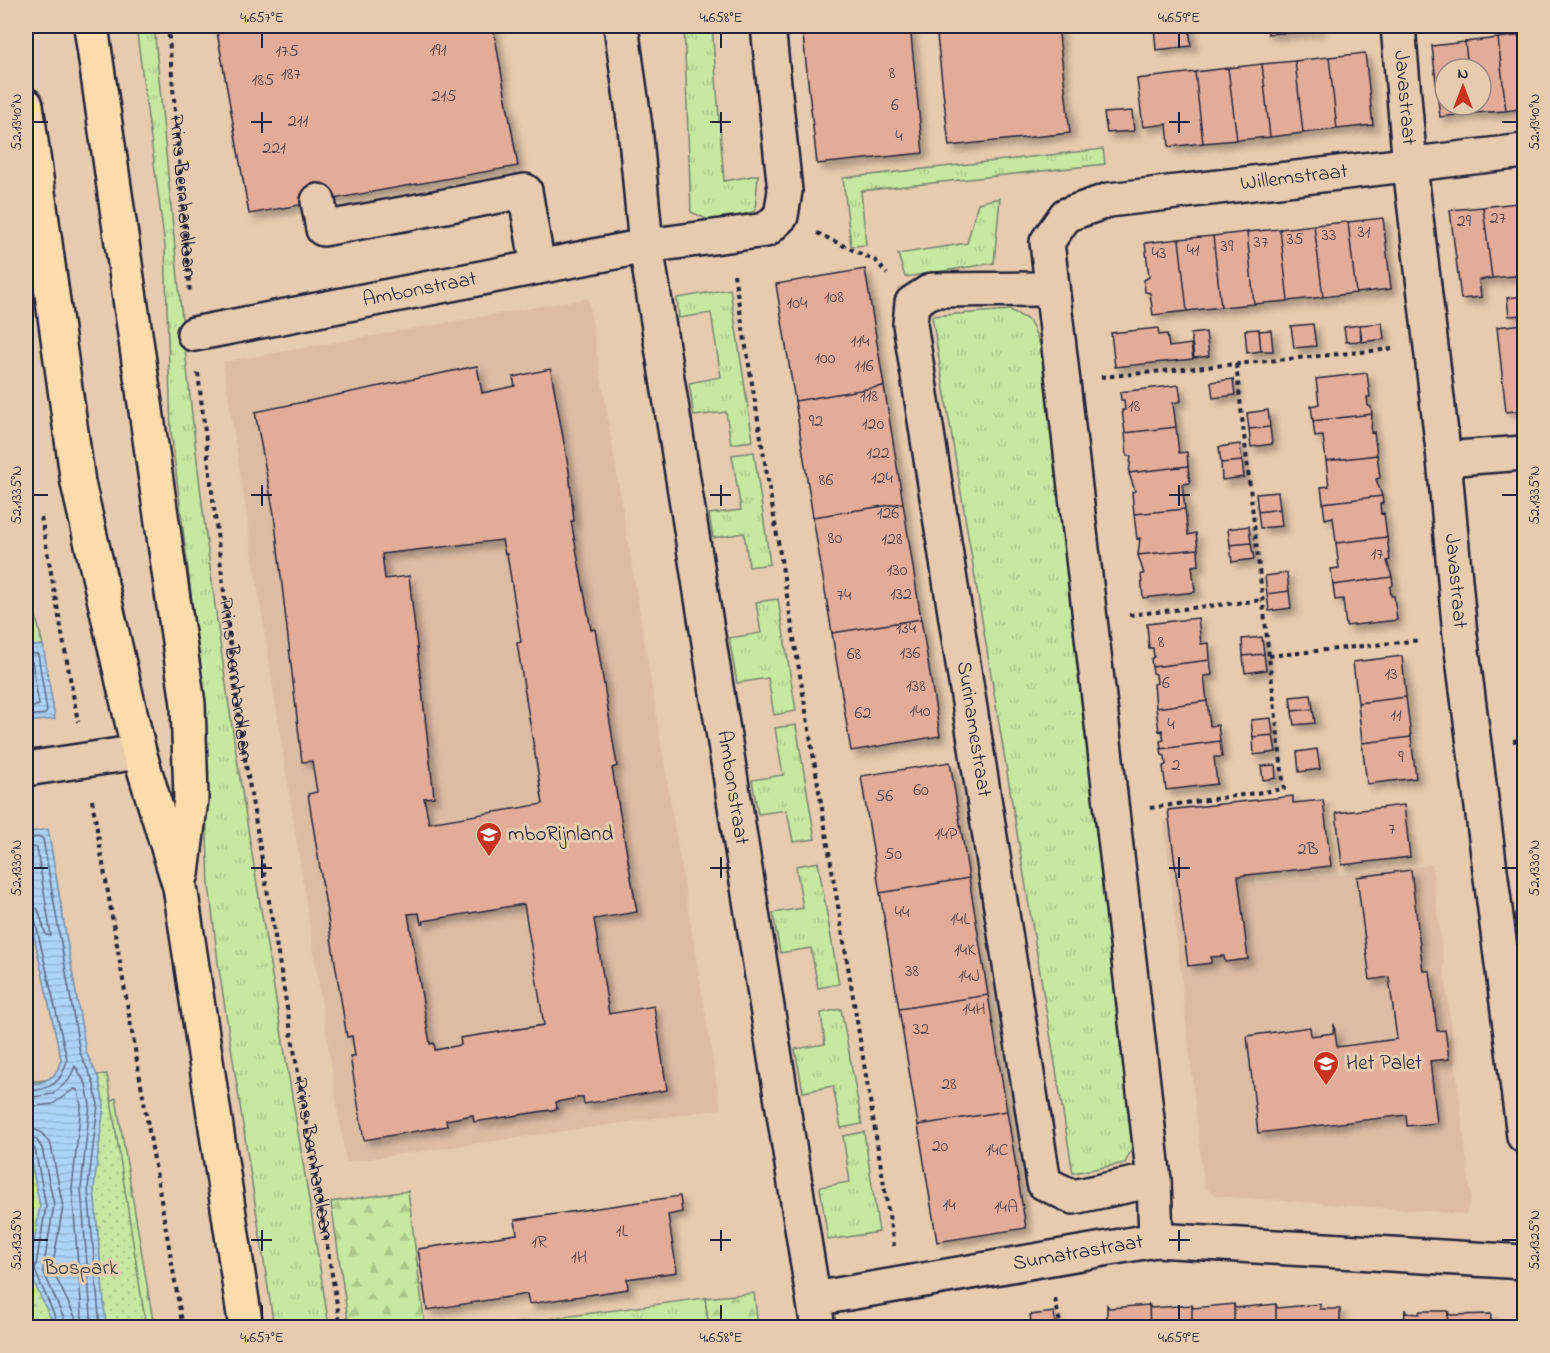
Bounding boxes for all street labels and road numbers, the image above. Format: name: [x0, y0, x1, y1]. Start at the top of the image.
street label: Javastraat: [1385, 49, 1423, 146]
street label: Prins Bernhardlaan: [160, 113, 204, 279]
street label: Willemstraat: [1239, 157, 1349, 199]
street label: Ambonstraat: [360, 264, 479, 316]
street label: Javastraat: [1436, 532, 1474, 630]
street label: Prins Bernhardlaan: [210, 597, 260, 764]
street label: Surinamestraat: [948, 659, 999, 799]
street label: Ambonstraat: [708, 728, 756, 847]
street label: Prins Bernhardlaan: [284, 1076, 341, 1243]
street label: Sumatrastraat: [1010, 1227, 1146, 1279]

